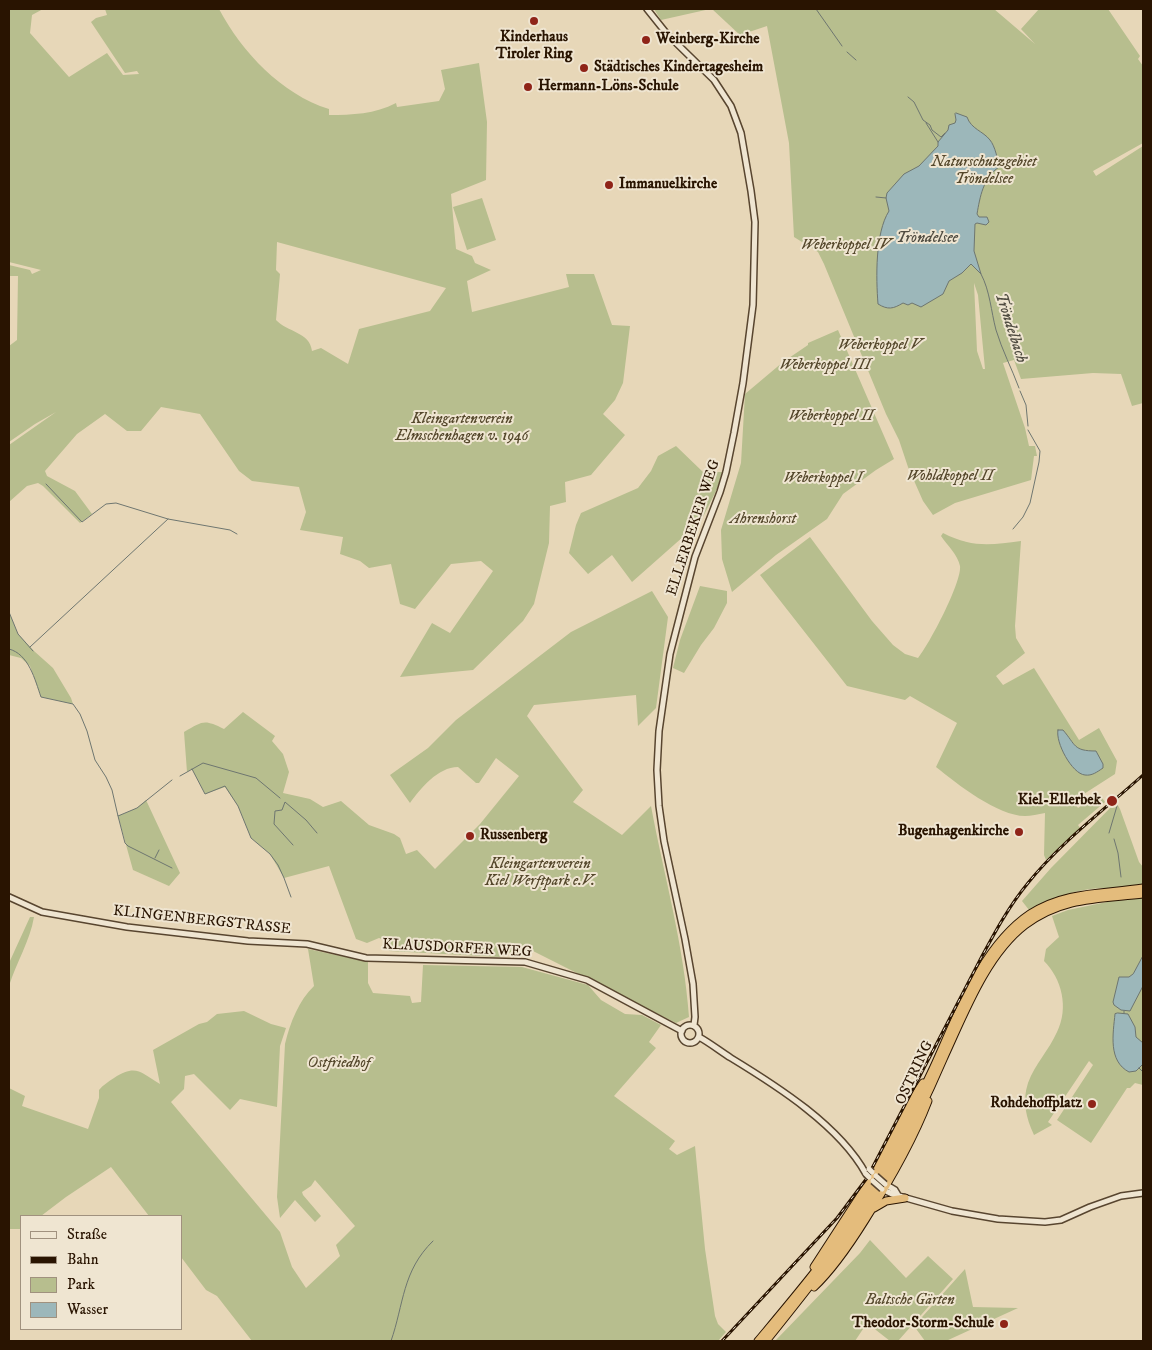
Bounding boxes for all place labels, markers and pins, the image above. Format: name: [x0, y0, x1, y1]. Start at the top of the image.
marker: Kinderhaus Tiroler Ring: [528, 15, 540, 27]
place label: Kinderhaus Tiroler Ring: [496, 29, 572, 64]
place label: Weinberg-Kirche: [656, 31, 760, 49]
marker: Weinberg-Kirche: [640, 34, 652, 46]
place label: Städtisches Kindertagesheim: [594, 59, 763, 77]
marker: Städtisches Kindertagesheim: [578, 62, 590, 74]
place label: Hermann-Löns-Schule: [538, 78, 679, 96]
marker: Hermann-Löns-Schule: [522, 81, 534, 93]
place label: Immanuelkirche: [619, 176, 717, 194]
marker: Immanuelkirche: [603, 179, 615, 191]
place label: Kiel-Ellerbek: [1018, 792, 1101, 810]
marker: Kiel-Ellerbek: [1105, 794, 1119, 808]
place label: Bugenhagenkirche: [898, 823, 1009, 841]
marker: Bugenhagenkirche: [1013, 826, 1025, 838]
place label: Russenberg: [480, 827, 547, 845]
marker: Russenberg: [464, 830, 476, 842]
place label: Rohdehoffplatz: [990, 1095, 1082, 1113]
marker: Rohdehoffplatz: [1086, 1098, 1098, 1110]
place label: Theodor-Storm-Schule: [852, 1315, 994, 1333]
marker: Theodor-Storm-Schule: [998, 1318, 1010, 1330]

